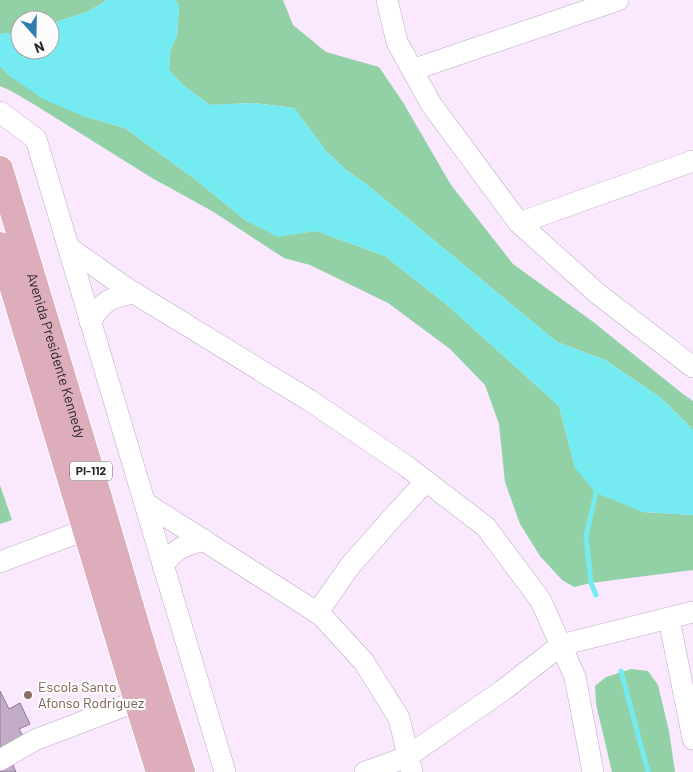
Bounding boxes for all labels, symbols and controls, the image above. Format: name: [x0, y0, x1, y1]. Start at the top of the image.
north arrow: [10, 10, 60, 60]
text: N: [32, 38, 47, 57]
street label: Avenida Presidente Kennedy: [24, 271, 90, 441]
road number: PI-112: [70, 462, 112, 481]
place label: Escola Santo Afonso Rodriguez: [38, 678, 144, 711]
marker: Escola Santo Afonso Rodriguez: [22, 689, 34, 701]

